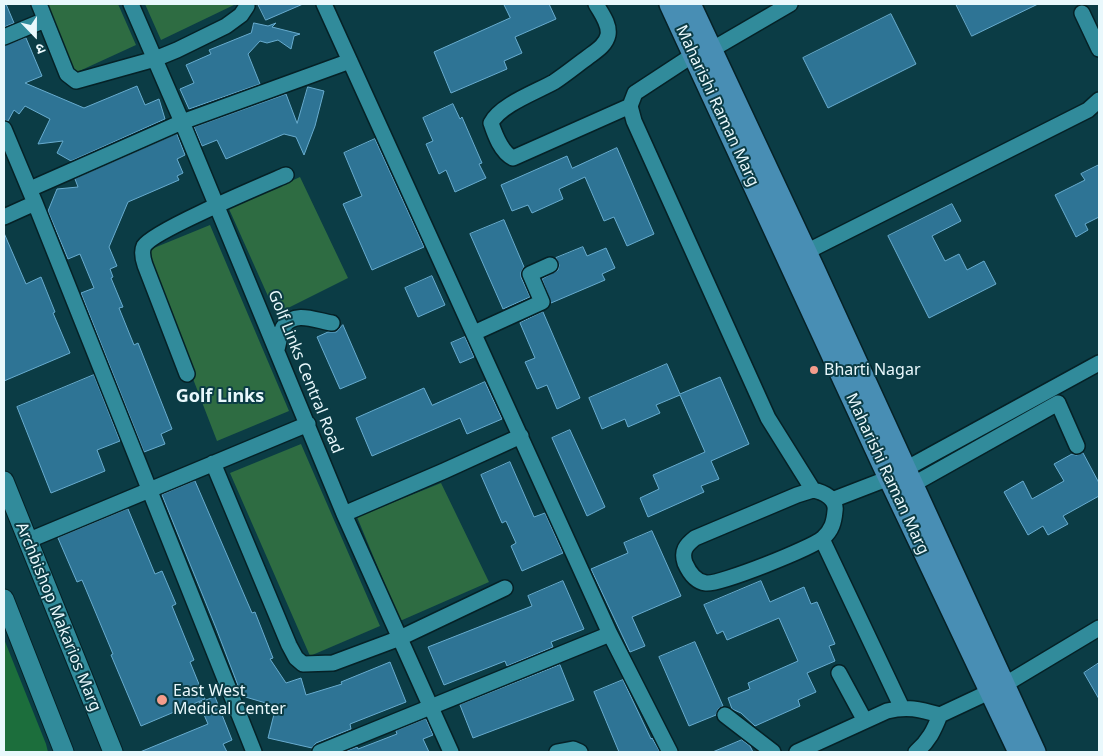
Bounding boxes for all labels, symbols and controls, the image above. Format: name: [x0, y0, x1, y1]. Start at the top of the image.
north arrow: [10, 10, 60, 60]
street label: Maharishi Raman Marg: [671, 22, 763, 190]
text: उ: [33, 39, 48, 60]
street label: Golf Links Central Road: [263, 287, 347, 457]
place label: Bharti Nagar: [824, 360, 920, 380]
marker: Bharti Nagar: [808, 364, 820, 376]
district label: Golf Links: [176, 386, 264, 408]
street label: Maharishi Raman Marg: [841, 390, 933, 558]
street label: Archbishop Makarios Marg: [11, 520, 105, 714]
place label: East West Medical Center: [173, 681, 286, 719]
marker: East West Medical Center: [155, 693, 169, 707]

